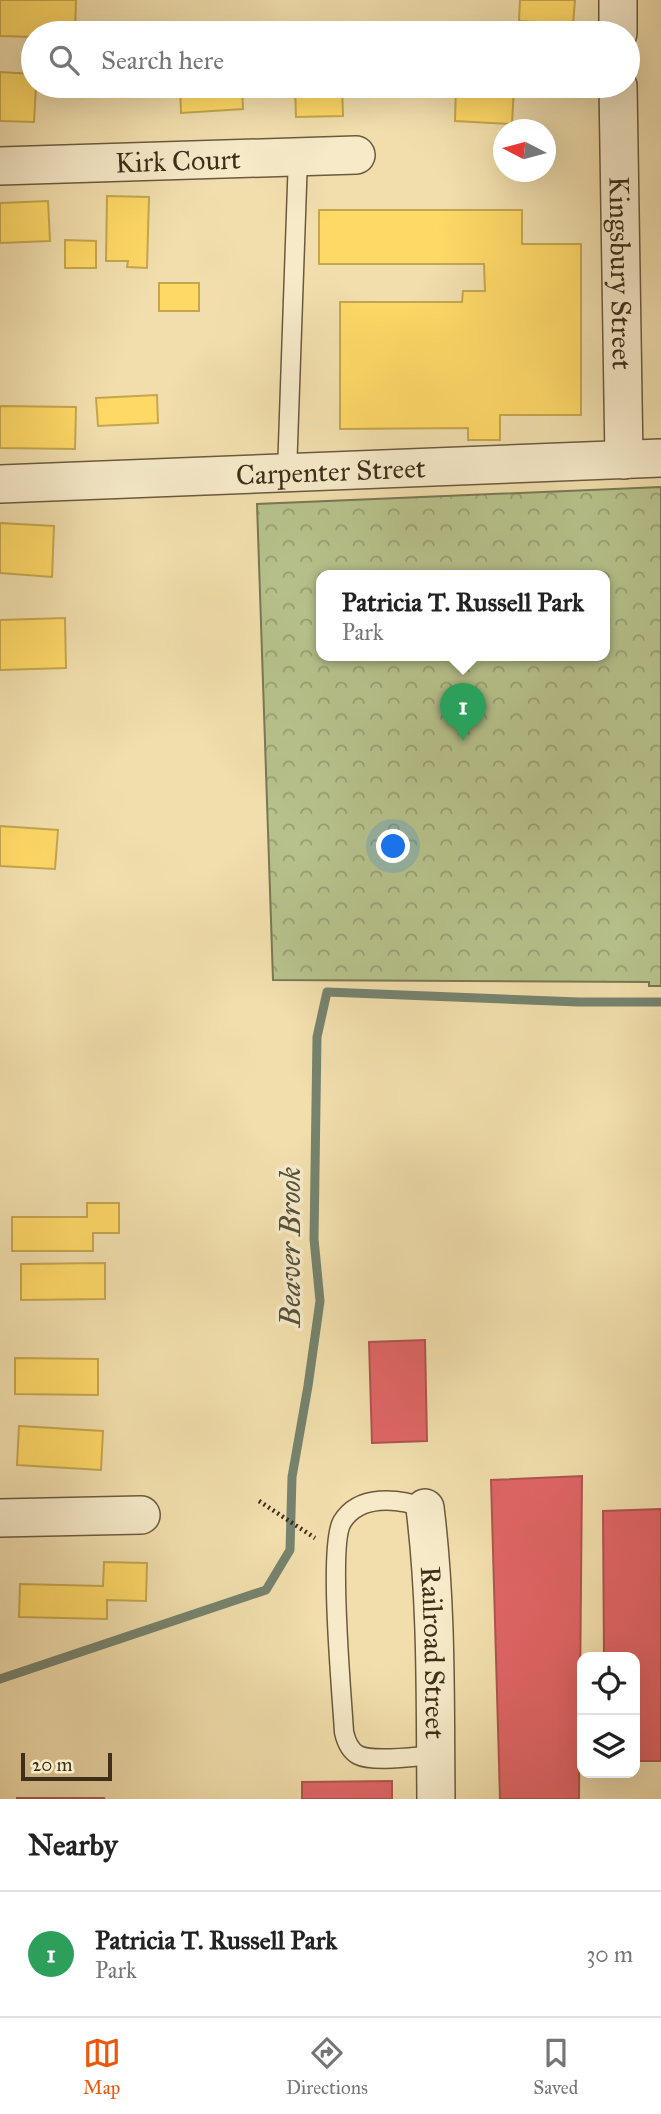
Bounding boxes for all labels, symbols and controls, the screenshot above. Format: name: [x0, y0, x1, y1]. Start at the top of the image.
search box: [21, 21, 640, 98]
icon: search: [45, 41, 83, 79]
text: Search here: [101, 44, 224, 76]
north arrow: [493, 119, 556, 182]
street label: Kirk Court: [115, 142, 241, 180]
street label: Kingsbury Street: [601, 176, 640, 370]
street label: Carpenter Street: [235, 450, 426, 493]
popup: [316, 570, 610, 661]
text: Patricia T. Russell Park: [342, 586, 584, 618]
text: Park: [342, 618, 383, 646]
pin: 1: [440, 683, 486, 741]
your location: [376, 829, 410, 863]
water label: Beaver Brook: [272, 1167, 308, 1329]
street label: Railroad Street: [413, 1565, 453, 1739]
map controls: [577, 1652, 640, 1778]
button: locate: [577, 1652, 640, 1715]
button: layers: [577, 1715, 640, 1778]
scale bar: [21, 1750, 112, 1782]
text: 20 m: [32, 1753, 73, 1776]
text: Nearby: [28, 1827, 118, 1863]
text: Patricia T. Russell Park: [95, 1924, 337, 1956]
text: 1: [46, 1940, 56, 1968]
text: 30 m: [586, 1940, 633, 1968]
text: Park: [95, 1956, 137, 1984]
tab: Map: [83, 2034, 121, 2099]
tab: Directions: [286, 2034, 368, 2099]
tab: Saved: [533, 2034, 578, 2099]

